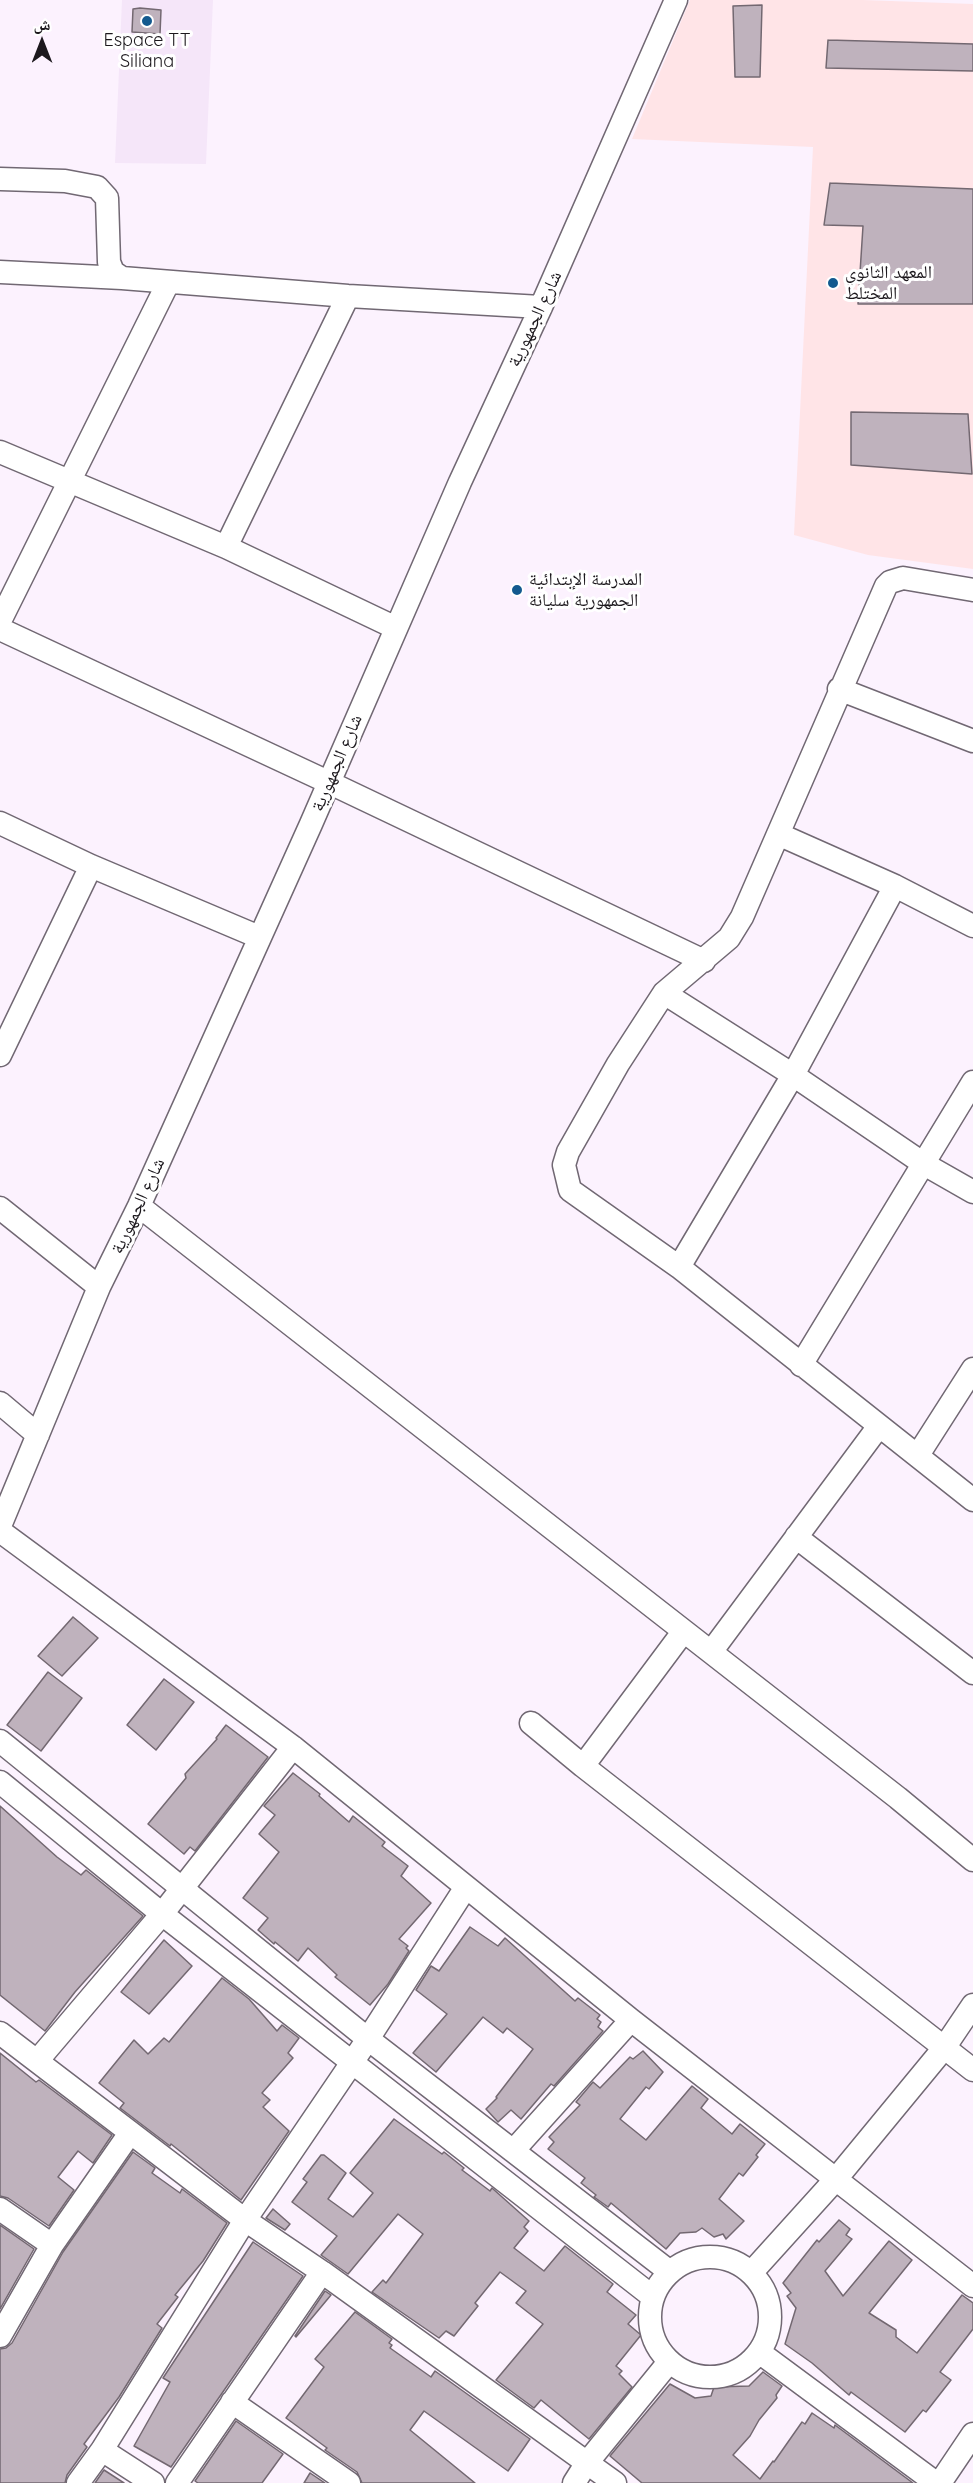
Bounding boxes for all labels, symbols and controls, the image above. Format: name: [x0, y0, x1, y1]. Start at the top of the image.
north arrow: [12, 12, 72, 72]
text: ش: [34, 14, 50, 34]
marker: Espace TT Siliana: [140, 14, 154, 28]
place label: Espace TT Siliana: [103, 30, 191, 72]
place label: المعهد الثانوي المختلط: [845, 262, 932, 304]
street label: شارع الجمهورية: [503, 268, 567, 370]
marker: المعهد الثانوي المختلط: [826, 276, 840, 290]
place label: المدرسة الإبتدائية الجمهورية سليانة: [529, 569, 642, 612]
marker: المدرسة الإبتدائية الجمهورية سليانة: [510, 583, 524, 597]
street label: شارع الجمهورية: [307, 711, 367, 815]
street label: شارع الجمهورية: [106, 1155, 170, 1257]

